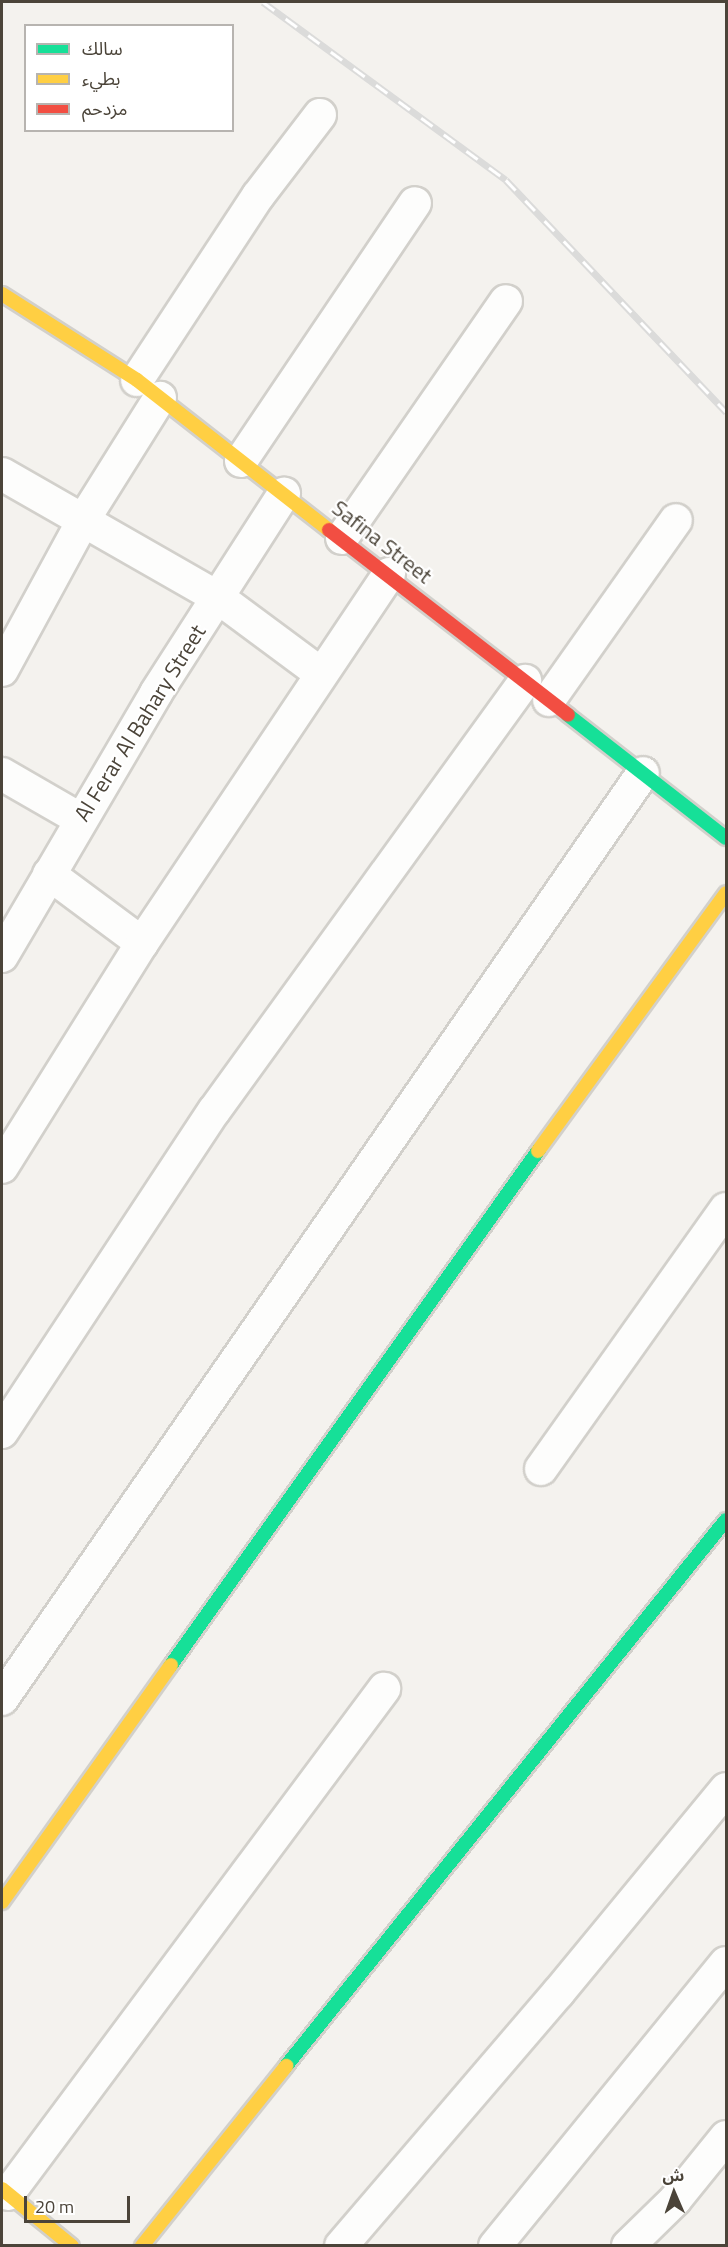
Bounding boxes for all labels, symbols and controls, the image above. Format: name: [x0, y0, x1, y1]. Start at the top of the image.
legend: [24, 24, 234, 132]
text: سالك: [82, 35, 123, 62]
text: بطيء: [82, 65, 120, 92]
text: مزدحم: [82, 95, 127, 122]
street label: Safina Street: [327, 495, 437, 589]
street label: Al Ferar Al Bahary Street: [69, 620, 211, 826]
north arrow: [644, 2163, 704, 2223]
text: ش: [662, 2163, 685, 2187]
scale bar: [27, 2184, 134, 2222]
text: 20 m: [35, 2193, 74, 2220]

